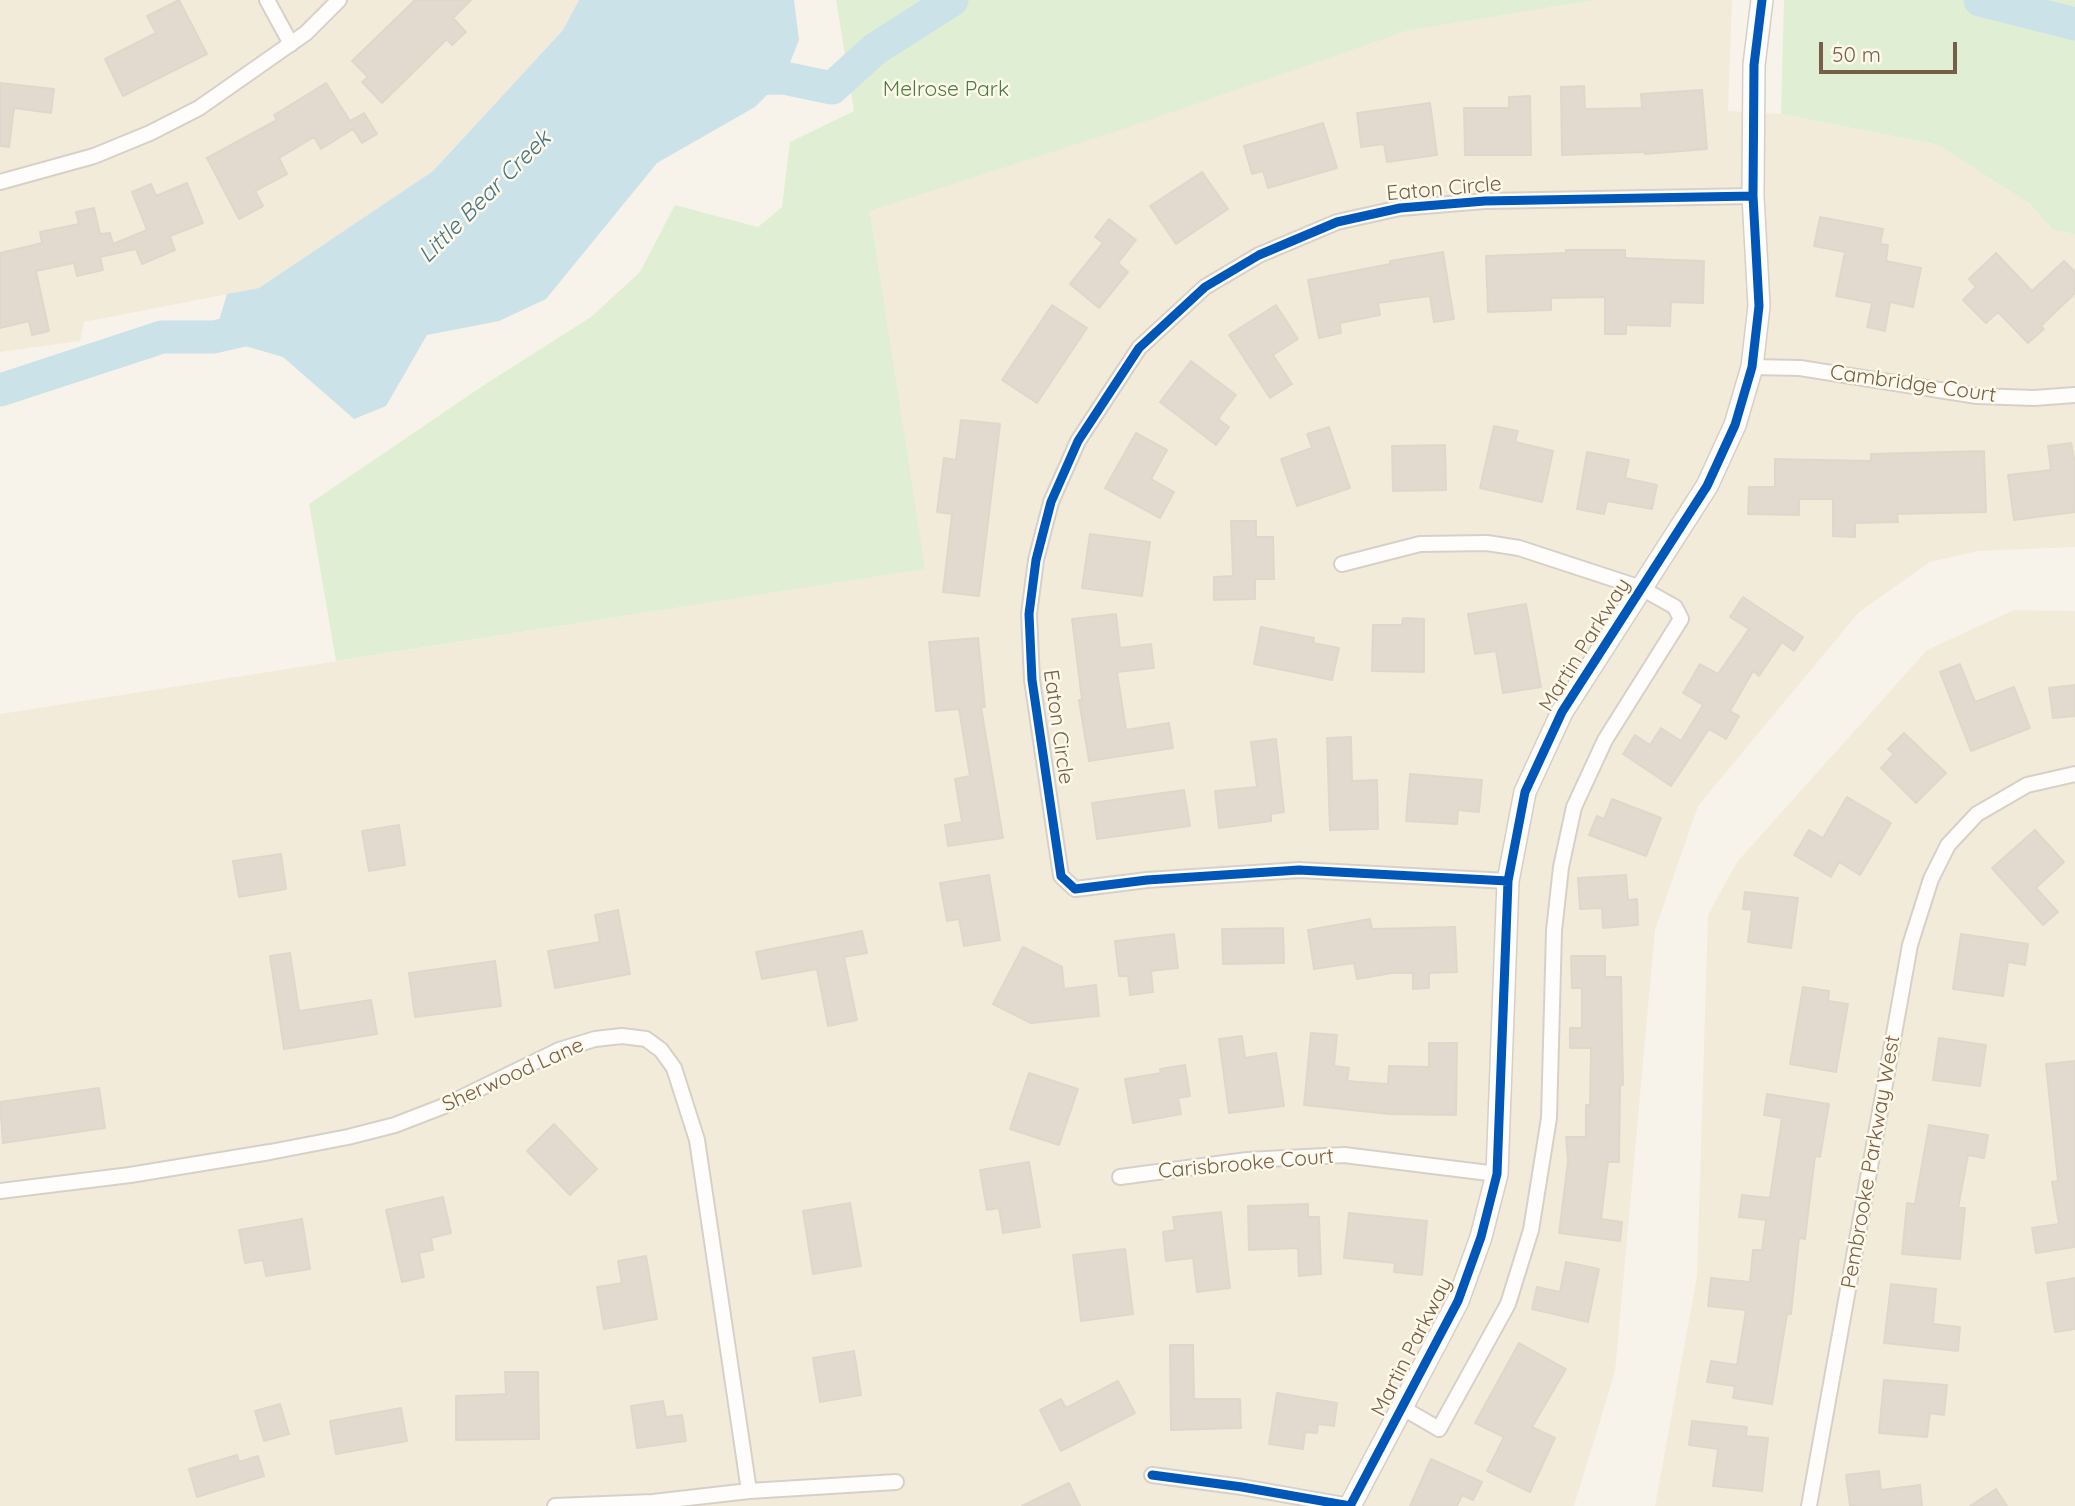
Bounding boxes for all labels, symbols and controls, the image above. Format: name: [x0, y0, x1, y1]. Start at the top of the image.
scale bar: [1823, 28, 1961, 72]
text: 50 m: [1832, 41, 1881, 67]
park label: Melrose Park: [883, 77, 1009, 103]
water label: Little Bear Creek: [413, 125, 557, 269]
street label: Eaton Circle: [1385, 171, 1503, 207]
street label: Cambridge Court: [1828, 360, 1998, 408]
street label: Martin Parkway: [1534, 574, 1636, 716]
street label: Eaton Circle: [1037, 668, 1079, 786]
street label: Sherwood Lane: [438, 1033, 588, 1117]
street label: Pembrooke Parkway West: [1836, 1033, 1906, 1291]
street label: Carisbrooke Court: [1157, 1144, 1335, 1184]
street label: Martin Parkway: [1366, 1273, 1458, 1421]

